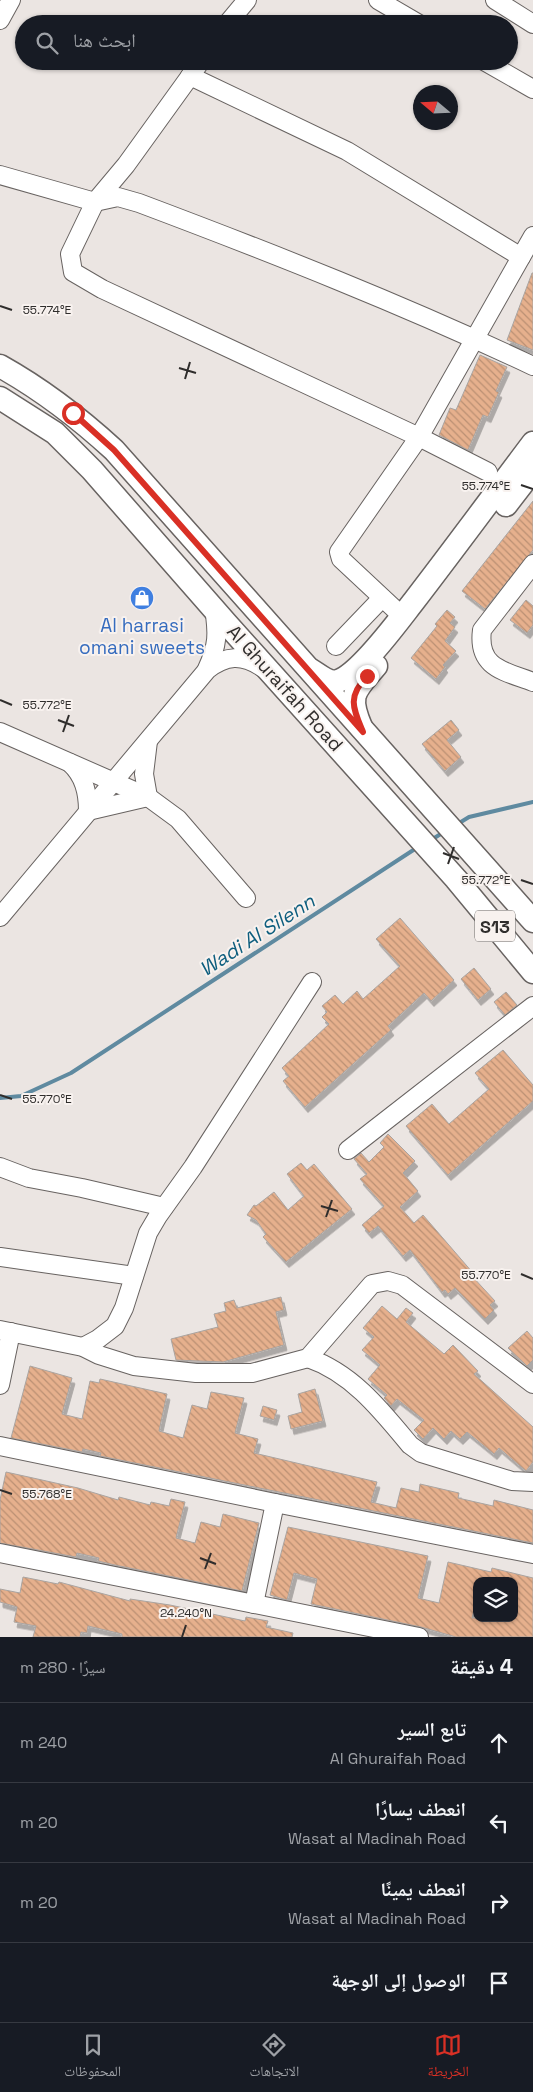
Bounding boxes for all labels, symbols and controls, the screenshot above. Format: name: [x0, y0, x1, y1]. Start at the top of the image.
search box: [15, 15, 518, 70]
text: ابحث هنا: [73, 28, 136, 53]
icon: search: [33, 29, 61, 57]
north arrow: [413, 85, 458, 130]
text: 55.774°E: [23, 302, 72, 318]
route start: [62, 402, 85, 425]
text: 55.774°E: [462, 478, 511, 494]
shop icon: Al harrasi omani sweets: [129, 585, 155, 611]
place label: Al harrasi omani sweets: [79, 613, 205, 660]
street label: Al Ghuraifah Road: [222, 619, 348, 757]
route end: [356, 665, 379, 688]
text: 55.772°E: [23, 697, 72, 713]
text: 55.772°E: [462, 872, 511, 888]
water label: Wadi Al Silenn: [194, 888, 320, 982]
road number: S13: [475, 910, 515, 941]
text: 55.770°E: [22, 1091, 72, 1107]
text: 55.770°E: [461, 1267, 511, 1283]
text: 55.768°E: [22, 1486, 72, 1502]
map controls: [473, 1577, 518, 1622]
button: layers: [473, 1577, 518, 1622]
text: 24.240°N: [160, 1605, 212, 1621]
text: 4 دقيقة: [450, 1653, 513, 1680]
text: سيرًا · 280 m: [20, 1657, 106, 1678]
text: تابع السير: [398, 1717, 466, 1742]
icon: ahead: [485, 1729, 513, 1757]
text: 240 m: [20, 1732, 67, 1753]
text: Al Ghuraifah Road: [330, 1748, 466, 1769]
text: انعطف يسارًا: [375, 1797, 466, 1822]
icon: left: [485, 1809, 513, 1837]
text: 20 m: [20, 1812, 58, 1833]
text: Wasat al Madinah Road: [288, 1828, 466, 1849]
text: انعطف يمينًا: [381, 1877, 466, 1902]
icon: right: [485, 1889, 513, 1917]
text: 20 m: [20, 1892, 58, 1913]
text: Wasat al Madinah Road: [288, 1908, 466, 1929]
text: الوصول إلى الوجهة: [331, 1968, 466, 1993]
icon: arrive: [485, 1969, 513, 1997]
tab: المحفوظات: [64, 2031, 121, 2085]
tab: الاتجاهات: [250, 2031, 299, 2085]
tab: الخريطة: [428, 2031, 469, 2085]

